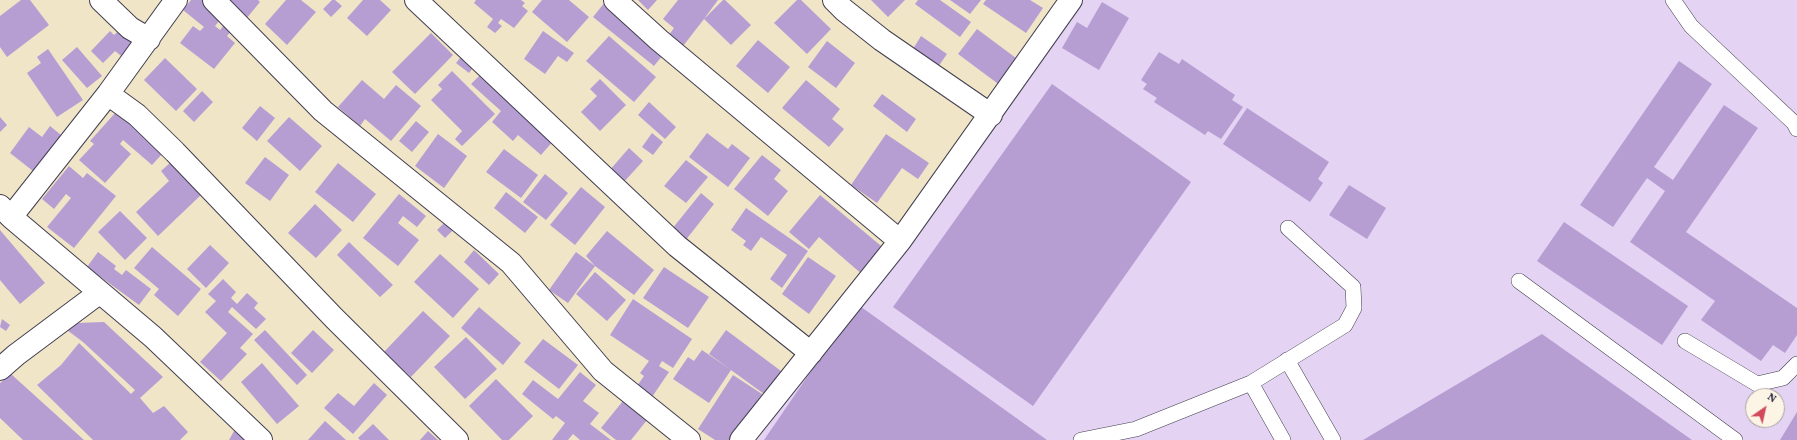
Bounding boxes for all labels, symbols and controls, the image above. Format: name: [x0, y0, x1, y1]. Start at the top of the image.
north arrow: [1745, 388, 1785, 428]
text: N: [1764, 390, 1779, 407]

